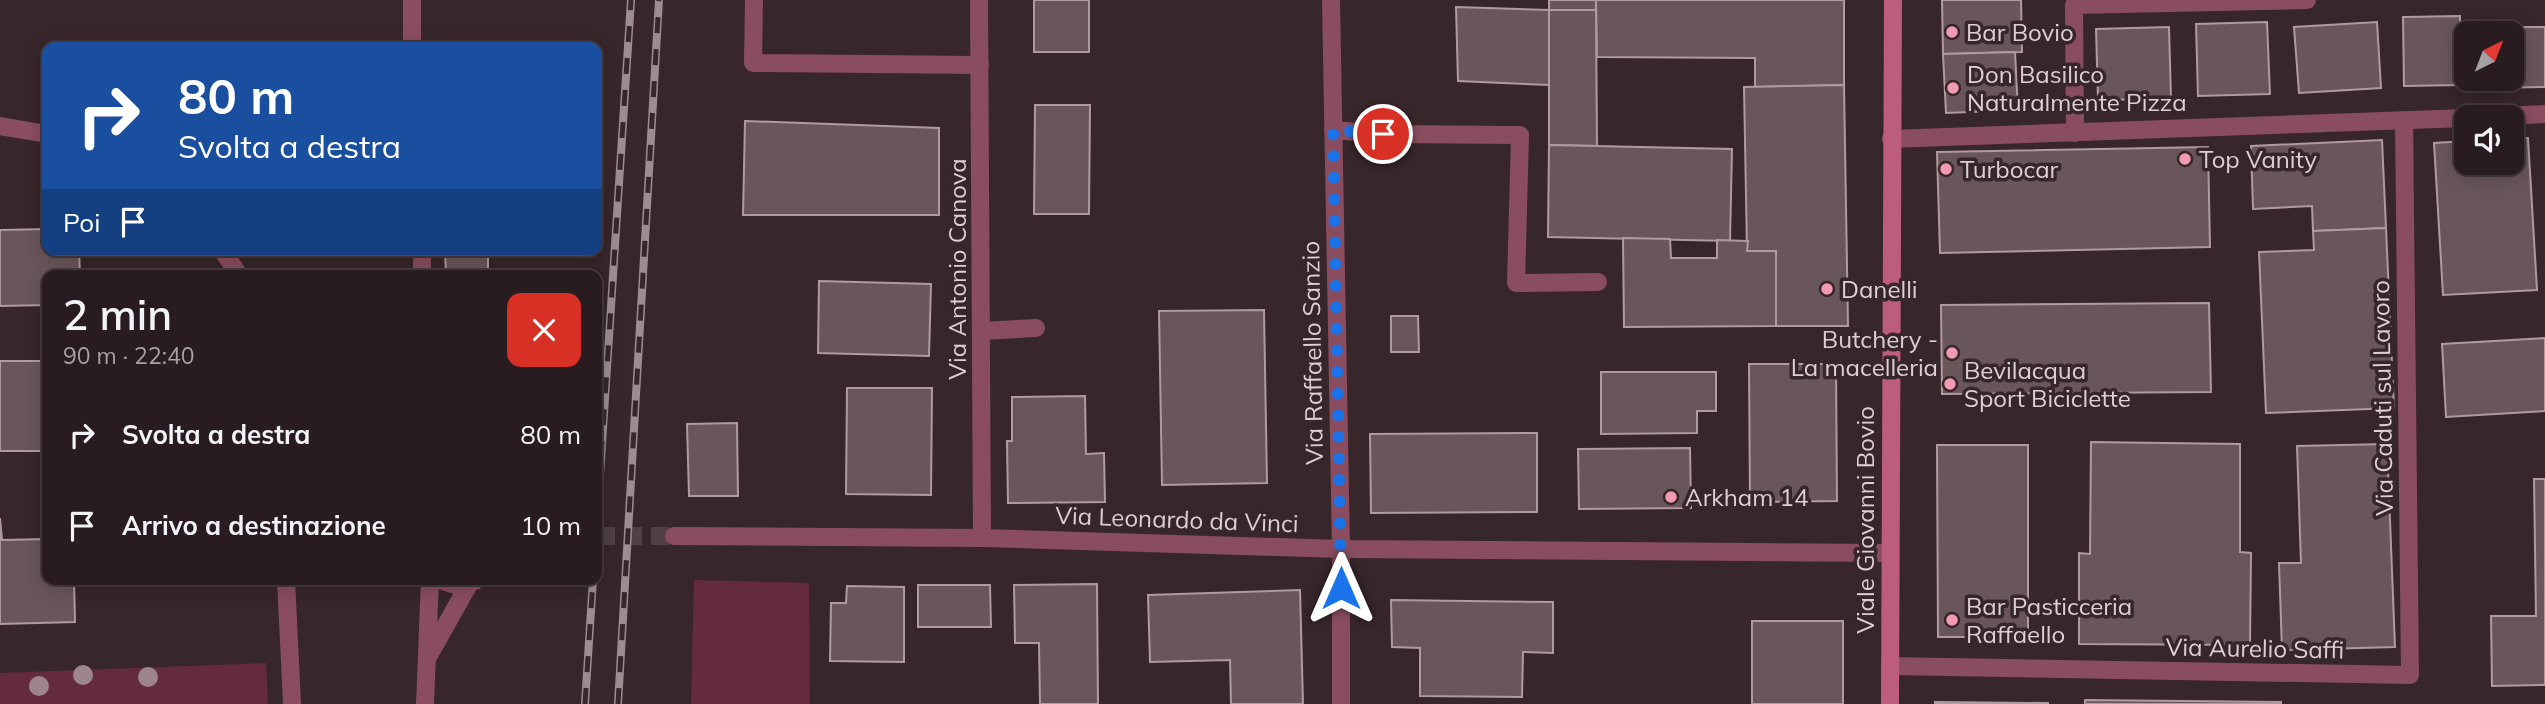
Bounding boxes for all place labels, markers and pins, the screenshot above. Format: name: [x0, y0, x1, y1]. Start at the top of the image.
place label: Bar Bovio: [1966, 17, 2074, 47]
marker: Bar Bovio: [1944, 24, 1960, 40]
place label: Don Basilico Naturalmente Pizza: [1967, 59, 2187, 117]
marker: Don Basilico Naturalmente Pizza: [1945, 80, 1961, 96]
pin: [1353, 104, 1413, 164]
place label: Top Vanity: [2199, 144, 2317, 174]
marker: Top Vanity: [2177, 151, 2193, 167]
place label: Turbocar: [1960, 154, 2059, 184]
marker: Turbocar: [1938, 161, 1954, 177]
place label: Danelli: [1841, 274, 1918, 304]
marker: Danelli: [1819, 281, 1835, 297]
place label: Butchery - La macelleria: [1791, 324, 1938, 382]
marker: Butchery - La macelleria: [1944, 345, 1960, 361]
place label: Bevilacqua Sport Biciclette: [1964, 355, 2131, 413]
marker: Bevilacqua Sport Biciclette: [1942, 376, 1958, 392]
place label: Arkham 14: [1685, 482, 1808, 512]
marker: Arkham 14: [1663, 489, 1679, 505]
place label: Bar Pasticceria Raffaello: [1966, 591, 2132, 649]
marker: Bar Pasticceria Raffaello: [1944, 612, 1960, 628]

